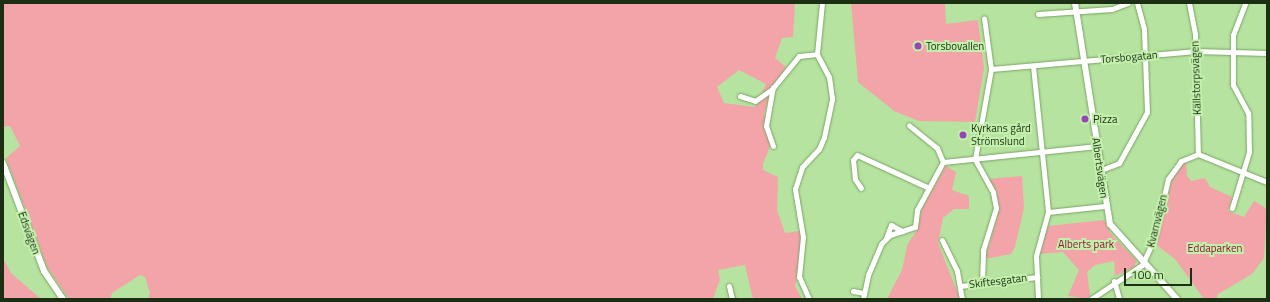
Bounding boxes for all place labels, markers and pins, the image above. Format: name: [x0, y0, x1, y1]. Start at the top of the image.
place label: Torsbovallen: [926, 39, 984, 53]
marker: Torsbovallen: [913, 41, 923, 51]
place label: Pizza: [1093, 112, 1117, 126]
marker: Pizza: [1080, 114, 1090, 124]
place label: Kyrkans gård Strömslund: [971, 122, 1031, 148]
marker: Kyrkans gård Strömslund: [958, 130, 968, 140]

